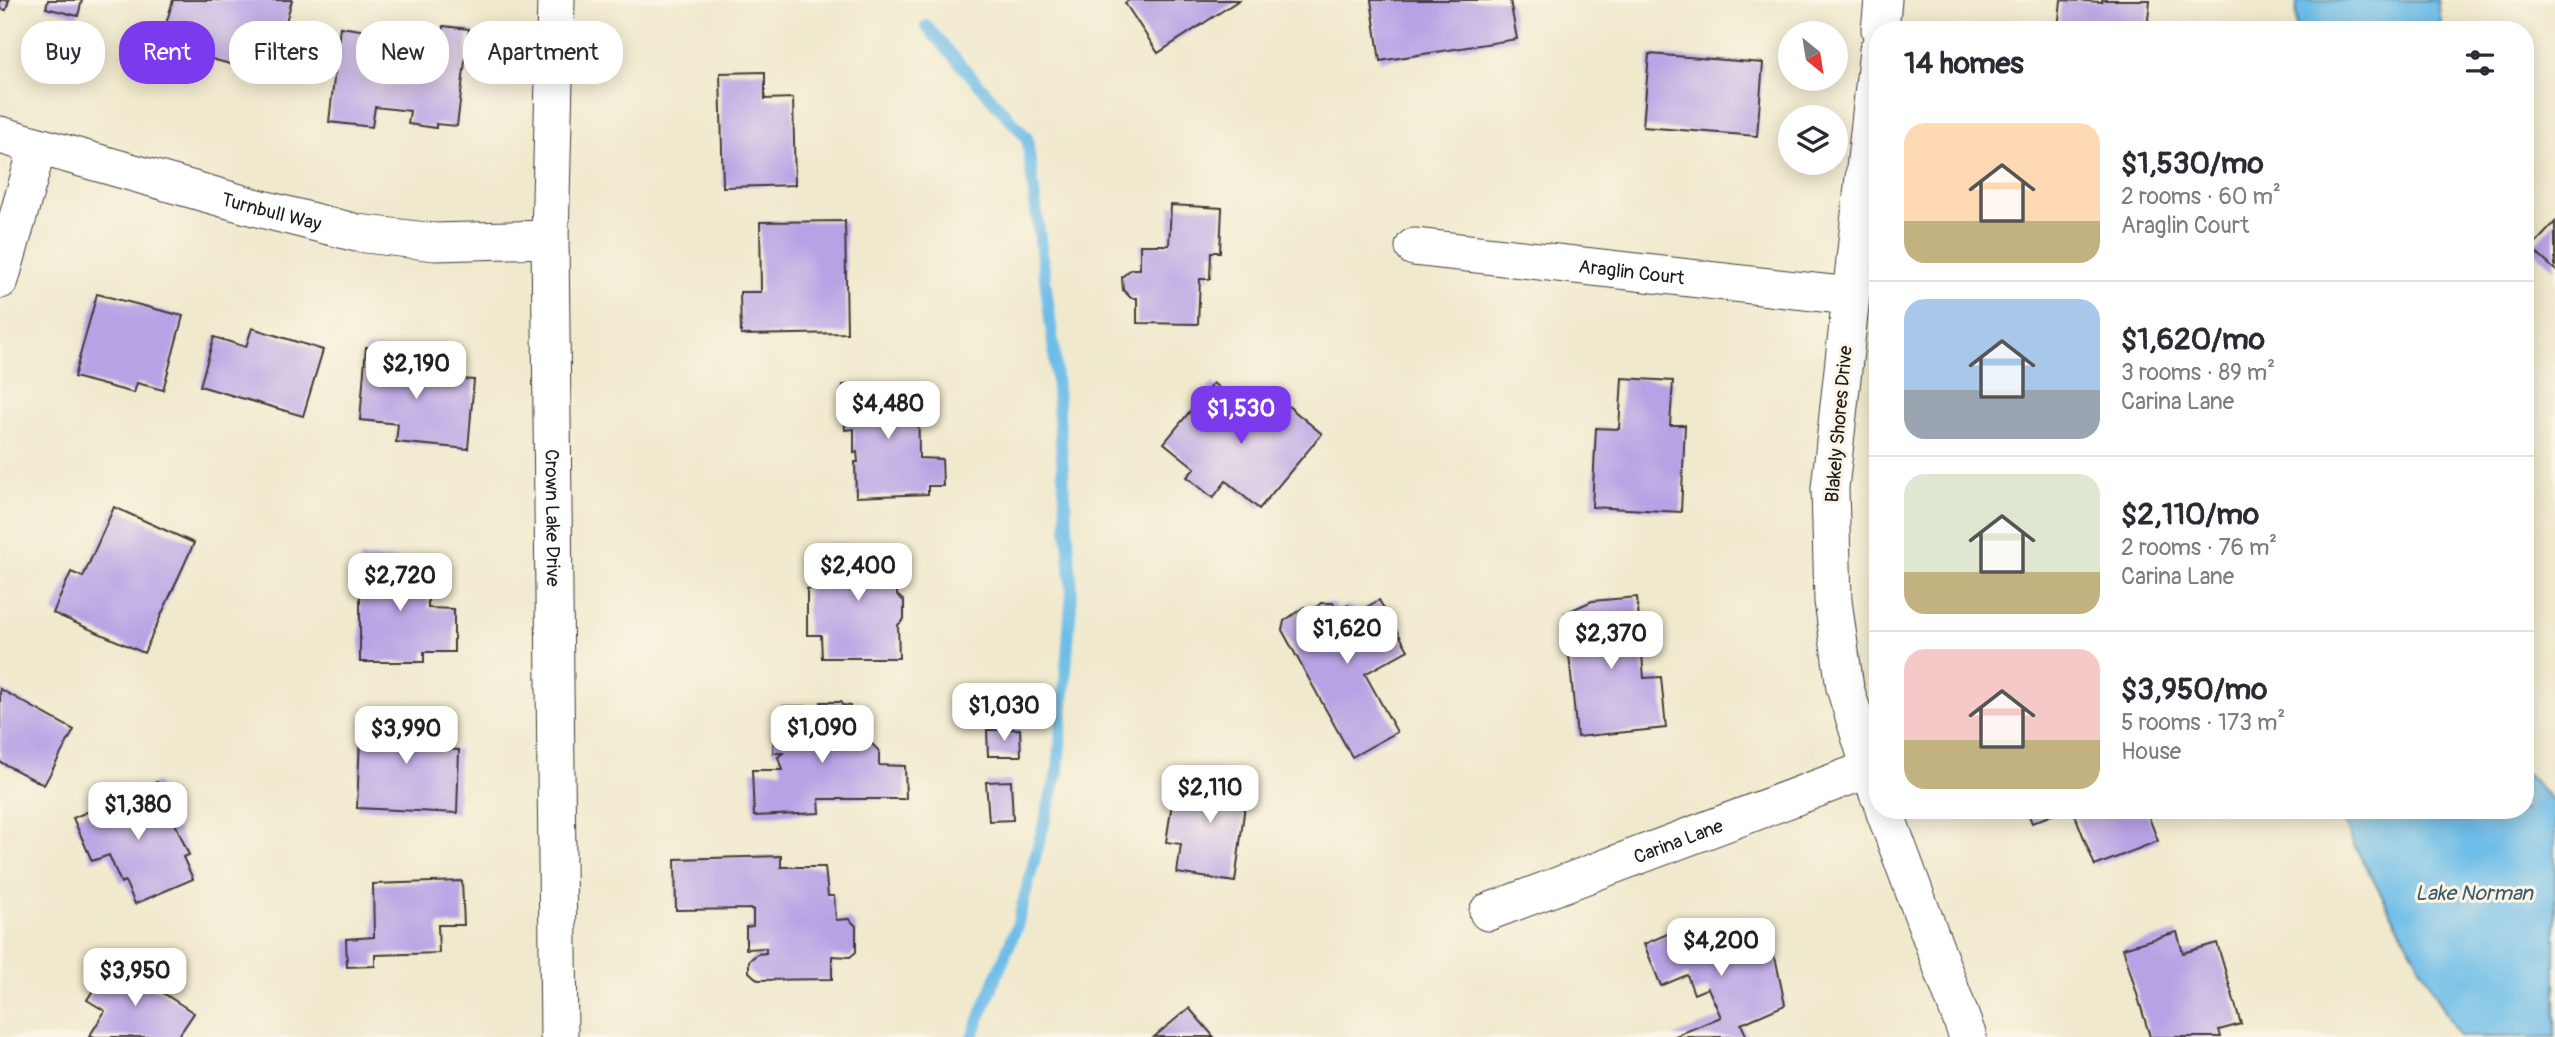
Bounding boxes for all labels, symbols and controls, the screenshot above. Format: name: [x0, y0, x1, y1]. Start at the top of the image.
chip: Buy: [21, 21, 105, 84]
chip: Rent: [119, 21, 215, 84]
chip: Filters: [229, 21, 342, 84]
chip: New: [356, 21, 449, 84]
chip: Apartment: [463, 21, 623, 84]
north arrow: [1778, 21, 1848, 91]
map controls: [1778, 21, 1848, 175]
icon: filters: [2461, 44, 2499, 82]
text: 14 homes: [1904, 45, 2024, 82]
button: layers: [1778, 105, 1848, 175]
text: $1,530/mo: [2121, 145, 2264, 182]
icon: home: [1960, 151, 2044, 235]
text: 2 rooms · 60 m²: [2121, 182, 2281, 211]
street label: Turnbull Way: [219, 187, 324, 237]
text: Araglin Court: [2121, 211, 2249, 240]
street label: Araglin Court: [1577, 255, 1686, 290]
text: $1,620/mo: [2121, 321, 2265, 358]
icon: home: [1960, 327, 2044, 411]
pin: $2,190: [359, 342, 473, 401]
street label: Blakely Shores Drive: [1820, 344, 1858, 503]
text: $2,190: [382, 349, 450, 378]
text: 3 rooms · 89 m²: [2121, 358, 2275, 387]
pin: $4,480: [831, 382, 945, 441]
pin: $1,530: [1184, 386, 1298, 446]
text: Carina Lane: [2121, 387, 2234, 416]
text: $4,480: [852, 389, 924, 418]
text: $1,530: [1207, 394, 1275, 423]
street label: Crown Lake Drive: [539, 449, 565, 587]
text: $2,110/mo: [2121, 496, 2259, 533]
icon: home: [1960, 502, 2044, 586]
text: 2 rooms · 76 m²: [2121, 533, 2277, 562]
pin: $2,400: [801, 544, 915, 603]
text: $2,400: [820, 551, 896, 580]
pin: $2,720: [343, 554, 457, 613]
text: $2,720: [364, 561, 436, 590]
text: Carina Lane: [2121, 562, 2234, 591]
pin: $1,620: [1290, 606, 1404, 666]
pin: $2,370: [1554, 612, 1668, 671]
text: $1,620: [1312, 614, 1382, 643]
text: $2,370: [1575, 619, 1647, 648]
text: $3,950/mo: [2121, 671, 2267, 708]
icon: home: [1960, 677, 2044, 761]
pin: $1,030: [947, 684, 1061, 743]
text: $1,030: [968, 691, 1040, 720]
pin: $3,990: [349, 706, 463, 766]
pin: $1,090: [765, 706, 879, 765]
text: 5 rooms · 173 m²: [2121, 708, 2285, 737]
text: $1,090: [787, 713, 857, 742]
text: $3,990: [371, 714, 441, 743]
text: House: [2121, 737, 2181, 766]
pin: $2,110: [1153, 766, 1267, 825]
text: $2,110: [1178, 773, 1242, 802]
pin: $1,380: [81, 782, 195, 842]
text: $1,380: [104, 790, 172, 819]
street label: Carina Lane: [1630, 814, 1727, 869]
water label: Lake Norman: [2415, 880, 2534, 907]
pin: $4,200: [1664, 918, 1778, 978]
text: $4,200: [1683, 926, 1759, 955]
pin: $3,950: [78, 948, 192, 1008]
text: $3,950: [99, 956, 171, 985]

